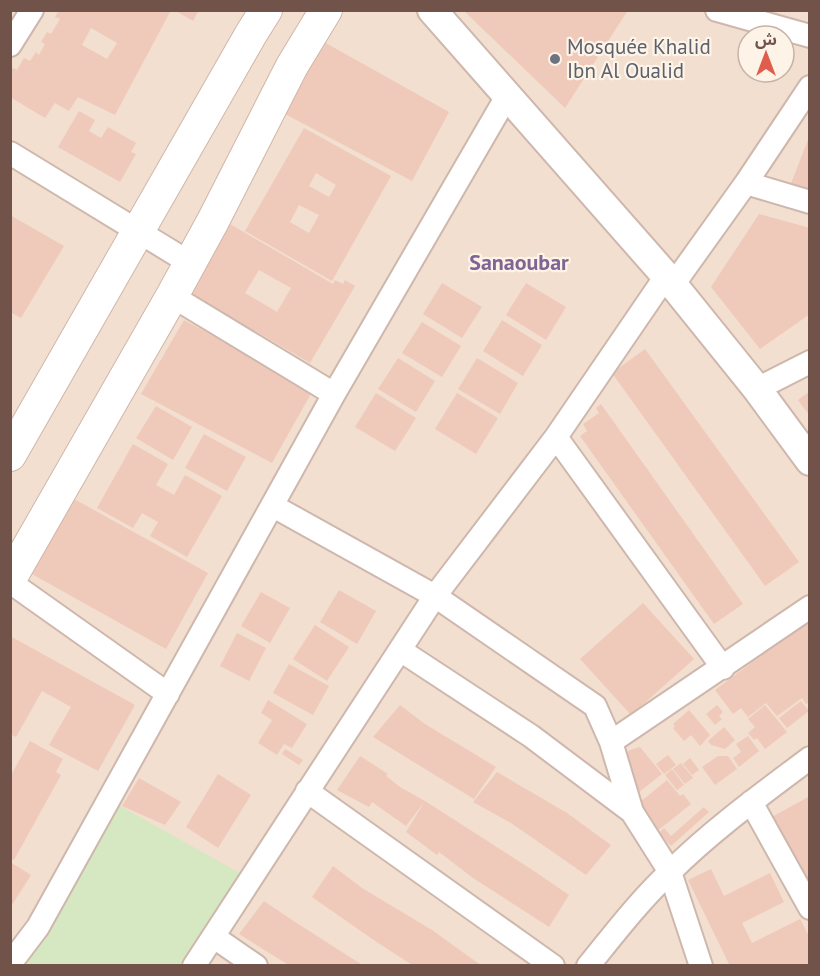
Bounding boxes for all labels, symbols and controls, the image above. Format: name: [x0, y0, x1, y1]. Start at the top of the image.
north arrow: [736, 24, 796, 84]
text: ش: [755, 29, 777, 49]
place label: Mosquée Khalid Ibn Al Oualid: [567, 33, 711, 84]
marker: Mosquée Khalid Ibn Al Oualid: [548, 52, 562, 66]
district label: Sanaoubar: [469, 248, 569, 276]

